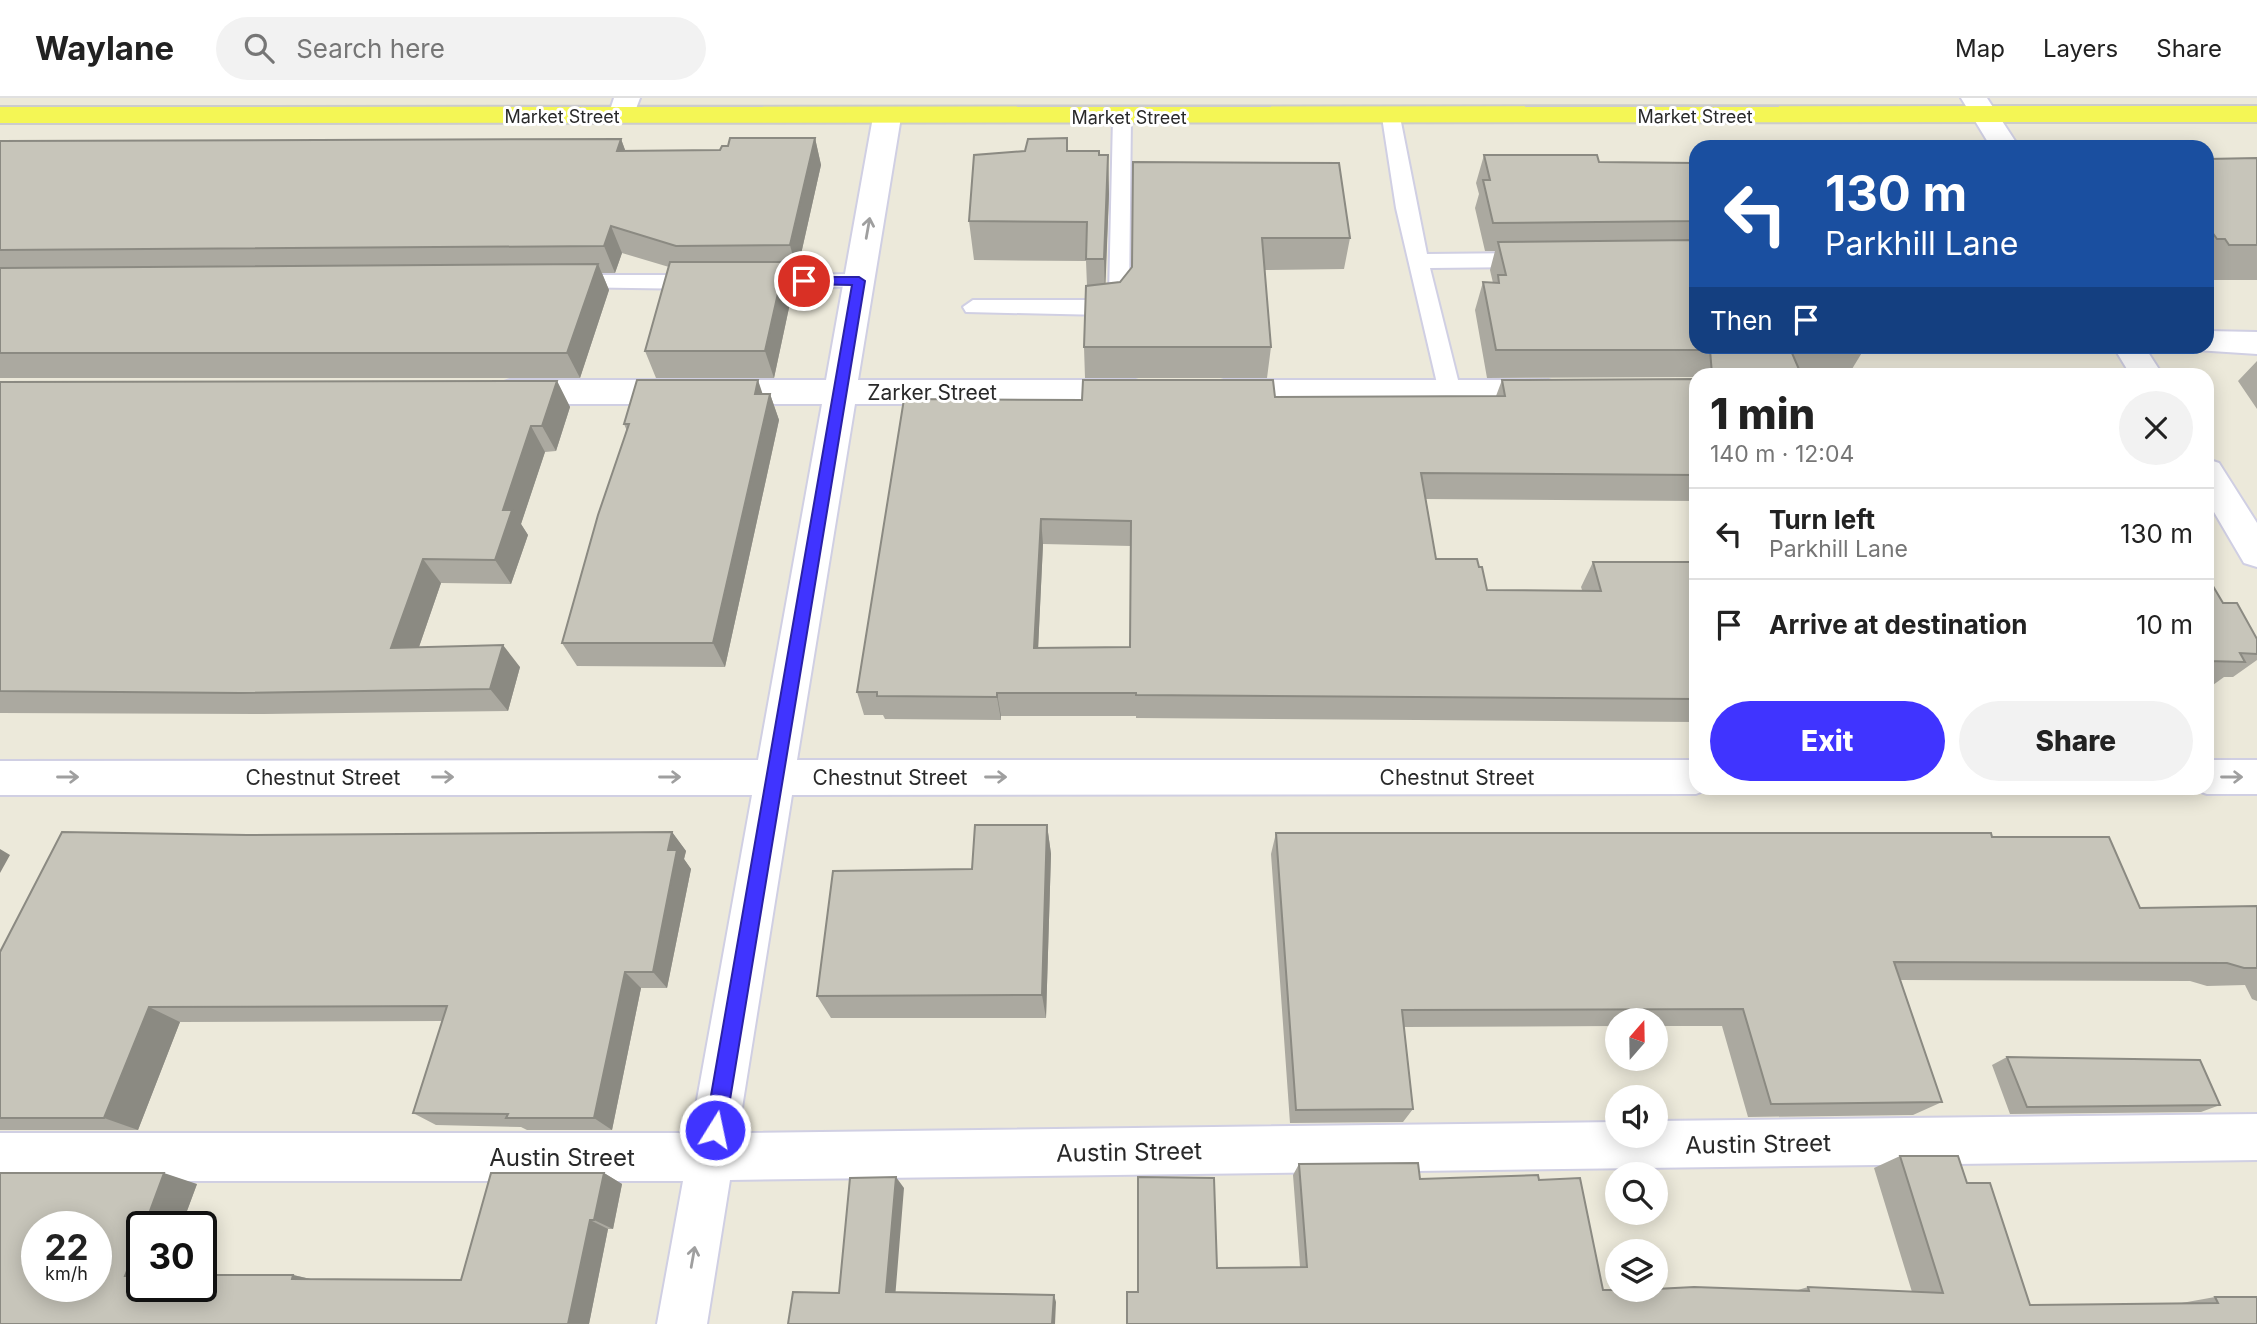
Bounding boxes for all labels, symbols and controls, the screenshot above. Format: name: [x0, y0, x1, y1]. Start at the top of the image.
search box: [216, 17, 706, 80]
text: Waylane: [35, 28, 174, 68]
icon: search: [240, 29, 278, 67]
text: Search here: [296, 33, 445, 64]
text: Map: [1955, 34, 2005, 63]
text: Layers: [2043, 34, 2118, 63]
text: Share: [2156, 34, 2222, 63]
street label: Market Street: [504, 106, 620, 127]
street label: Market Street: [1637, 106, 1753, 127]
street label: Market Street: [1071, 107, 1187, 128]
text: 130 m: [1825, 164, 1967, 223]
icon: left: [1710, 168, 1801, 259]
one-way arrow: [862, 217, 875, 240]
text: Parkhill Lane: [1825, 224, 2018, 263]
pin: [774, 251, 834, 311]
icon: arrive: [785, 262, 823, 300]
icon: arrive: [1787, 301, 1825, 339]
text: Then: [1710, 305, 1773, 336]
street label: Zarker Street: [867, 380, 997, 405]
text: 1 min: [1710, 388, 1815, 439]
button: close: [2119, 391, 2193, 465]
text: 140 m · 12:04: [1710, 440, 1854, 468]
text: Turn left: [1769, 504, 1875, 535]
icon: left: [1710, 515, 1748, 553]
text: 130 m: [2120, 518, 2193, 549]
text: Parkhill Lane: [1769, 535, 1908, 563]
icon: arrive: [1710, 606, 1748, 644]
text: Arrive at destination: [1769, 609, 2028, 640]
text: 10 m: [2136, 609, 2193, 640]
button: Exit: [1710, 701, 1945, 781]
button: Share: [1959, 701, 2193, 781]
street label: Chestnut Street: [246, 765, 401, 790]
street label: Chestnut Street: [813, 765, 968, 790]
street label: Chestnut Street: [1380, 765, 1535, 790]
one-way arrow: [56, 770, 79, 784]
one-way arrow: [431, 770, 454, 784]
one-way arrow: [658, 770, 681, 784]
one-way arrow: [984, 770, 1007, 784]
one-way arrow: [2220, 770, 2243, 784]
north arrow: [1605, 1008, 1668, 1071]
map controls: [1605, 1008, 1668, 1302]
button: sound: [1605, 1085, 1668, 1148]
position arrow: [678, 1093, 752, 1167]
street label: Austin Street: [1685, 1128, 1831, 1160]
street label: Austin Street: [1056, 1136, 1202, 1168]
street label: Austin Street: [489, 1143, 635, 1172]
button: search: [1605, 1162, 1668, 1225]
speed limit sign: 30: [126, 1211, 217, 1302]
text: 22: [44, 1226, 89, 1268]
button: layers: [1605, 1239, 1668, 1302]
one-way arrow: [687, 1246, 700, 1269]
text: km/h: [45, 1263, 88, 1284]

